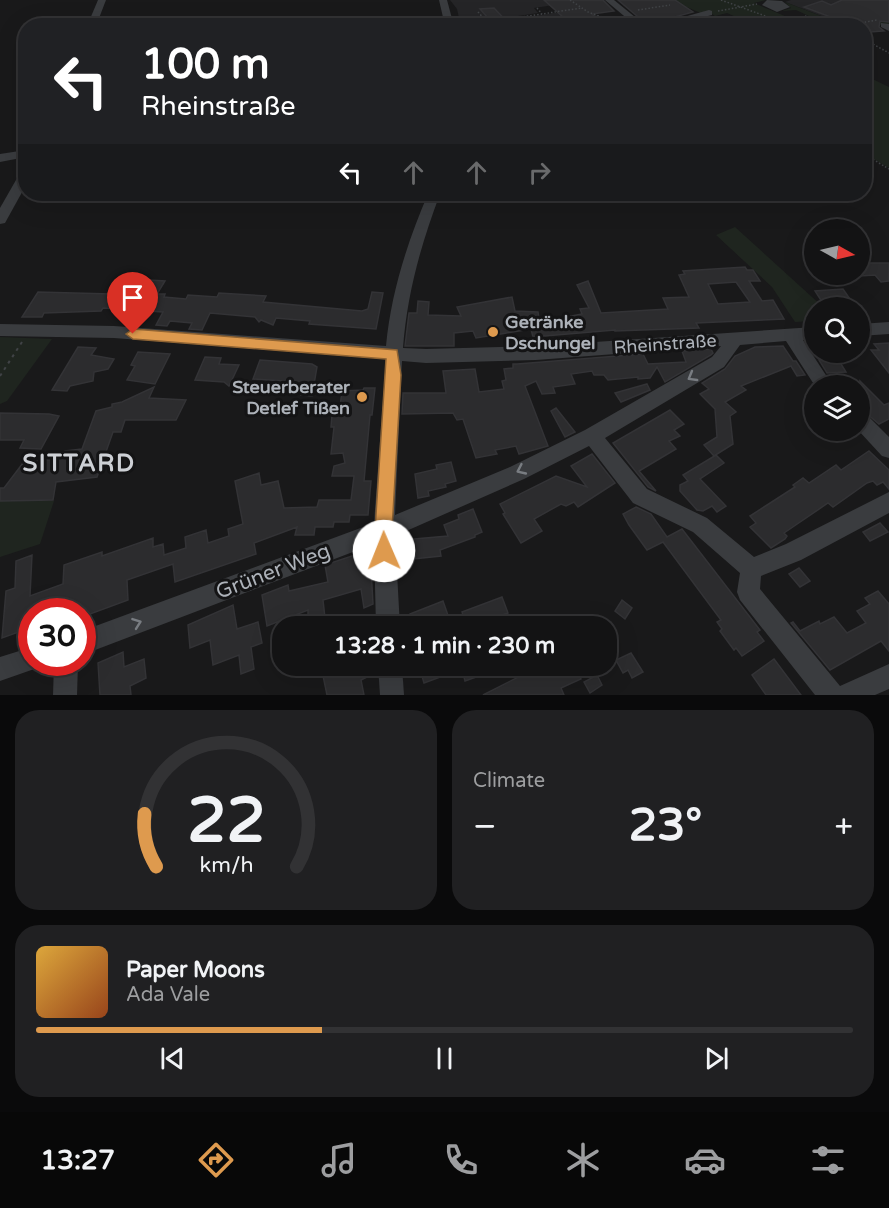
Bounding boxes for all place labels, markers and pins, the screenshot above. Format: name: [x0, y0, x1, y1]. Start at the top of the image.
pin: [107, 272, 158, 334]
place label: Getränke Dschungel: [505, 311, 596, 354]
marker: Getränke Dschungel: [486, 325, 500, 339]
place label: Steuerberater Detlef Tißen: [232, 376, 351, 419]
marker: Steuerberater Detlef Tißen: [355, 390, 369, 404]

